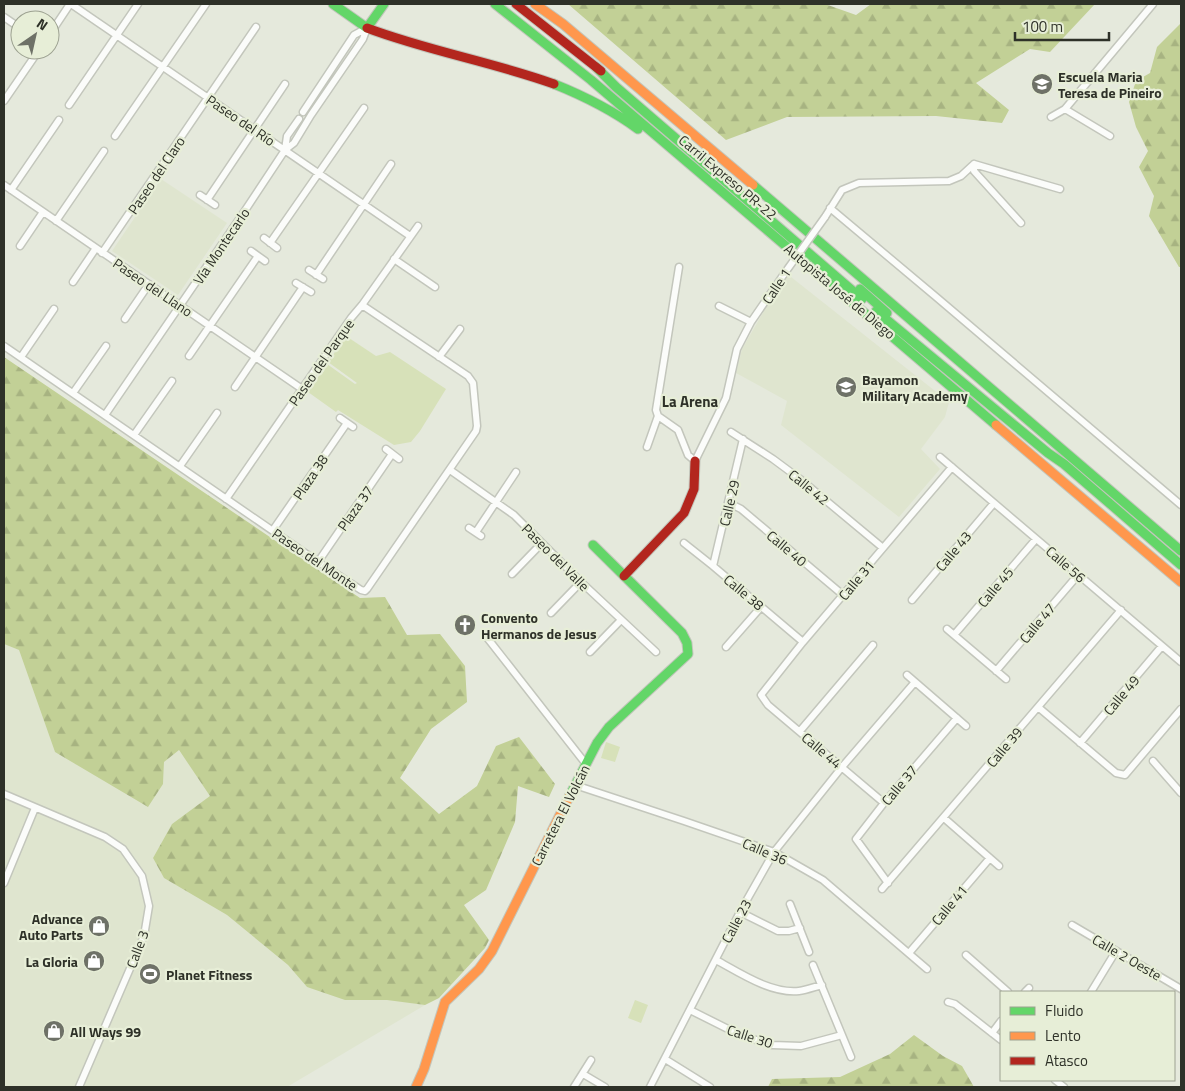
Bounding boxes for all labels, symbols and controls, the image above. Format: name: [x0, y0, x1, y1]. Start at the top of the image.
north arrow: [10, 10, 60, 60]
scale bar: [1015, 10, 1109, 42]
text: N: [33, 12, 52, 35]
text: 100 m: [1022, 15, 1063, 38]
place label: Escuela Maria Teresa de Pineiro: [1058, 66, 1162, 103]
school or university icon: Escuela Maria Teresa de Pineiro: [1030, 72, 1054, 96]
street label: Paseo del Río: [202, 89, 280, 151]
street label: Carril Expreso PR-22: [674, 130, 782, 224]
street label: Paseo del Claro: [122, 132, 190, 218]
street label: Vía Montecarlo: [188, 203, 254, 289]
street label: Autopista José de Diego: [780, 238, 900, 344]
street label: Paseo del Llano: [109, 253, 197, 321]
street label: Calle 1: [756, 264, 796, 308]
street label: Paseo del Parque: [283, 314, 359, 410]
place label: Bayamon Military Academy: [862, 369, 968, 406]
school or university icon: Bayamon Military Academy: [834, 375, 858, 399]
district label: La Arena: [662, 390, 718, 413]
street label: Plaza 38: [287, 450, 333, 504]
street label: Calle 42: [784, 464, 834, 510]
street label: Calle 29: [713, 478, 745, 528]
street label: Plaza 37: [332, 481, 378, 535]
street label: Paseo del Valle: [517, 518, 595, 596]
street label: Paseo del Monte: [268, 523, 362, 595]
street label: Calle 40: [762, 525, 812, 571]
street label: Calle 43: [930, 526, 976, 576]
street label: Calle 56: [1041, 541, 1091, 587]
street label: Calle 31: [833, 555, 879, 605]
street label: Calle 45: [972, 562, 1018, 612]
street label: Calle 38: [719, 569, 769, 615]
street label: Calle 47: [1014, 598, 1060, 648]
place label: Convento Hermanos de Jesus: [481, 607, 597, 644]
church icon: Convento Hermanos de Jesus: [453, 613, 477, 637]
street label: Calle 49: [1098, 670, 1144, 720]
street label: Calle 39: [981, 722, 1027, 772]
street label: Calle 44: [797, 727, 847, 773]
street label: Calle 37: [876, 760, 922, 810]
street label: Carretera El Volcán: [525, 761, 595, 869]
street label: Calle 36: [739, 832, 791, 870]
street label: Calle 41: [926, 880, 972, 930]
street label: Calle 23: [716, 895, 756, 947]
place label: Advance Auto Parts: [19, 908, 83, 945]
shop icon: Advance Auto Parts: [87, 914, 111, 938]
street label: Calle 3: [120, 927, 154, 971]
street label: Calle 2 Oeste: [1088, 929, 1166, 985]
shop icon: La Gloria: [82, 949, 106, 973]
place label: La Gloria: [25, 951, 78, 972]
sports icon: Planet Fitness: [138, 962, 162, 986]
place label: Planet Fitness: [166, 964, 253, 985]
legend: [1000, 991, 1175, 1081]
text: Fluido: [1045, 999, 1084, 1022]
shop icon: All Ways 99: [42, 1019, 66, 1043]
street label: Calle 30: [724, 1019, 776, 1053]
place label: All Ways 99: [70, 1021, 141, 1042]
text: Lento: [1045, 1024, 1081, 1047]
text: Atasco: [1045, 1049, 1088, 1072]

